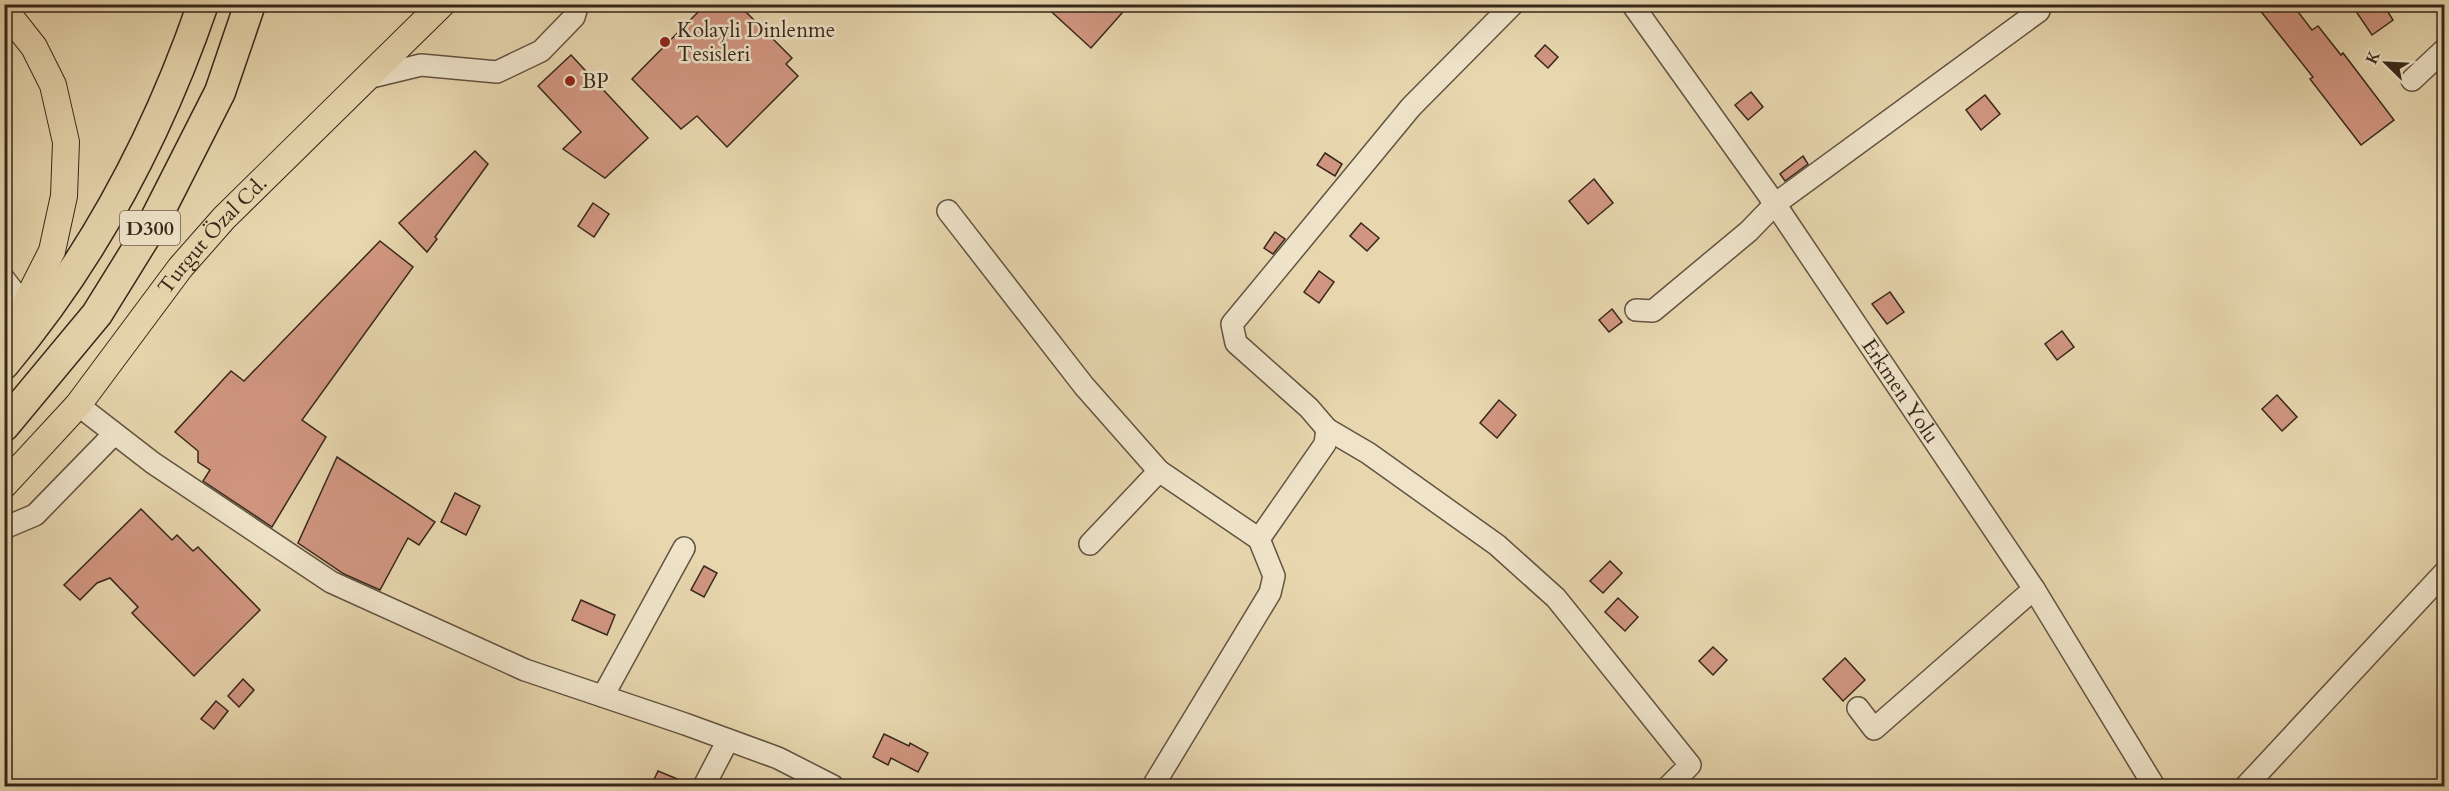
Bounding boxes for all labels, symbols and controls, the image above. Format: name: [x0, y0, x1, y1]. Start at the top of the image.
place label: Kolayli Dinlenme Tesisleri: [677, 16, 835, 69]
north arrow: [2356, 33, 2416, 93]
marker: Kolayli Dinlenme Tesisleri: [658, 35, 672, 49]
text: K: [2361, 47, 2386, 68]
place label: BP: [582, 67, 609, 96]
marker: BP: [563, 74, 577, 88]
street label: Turgut Özal Cd.: [151, 169, 273, 300]
road number: D300: [120, 211, 180, 245]
street label: Erkmen Yolu: [1855, 333, 1946, 449]

